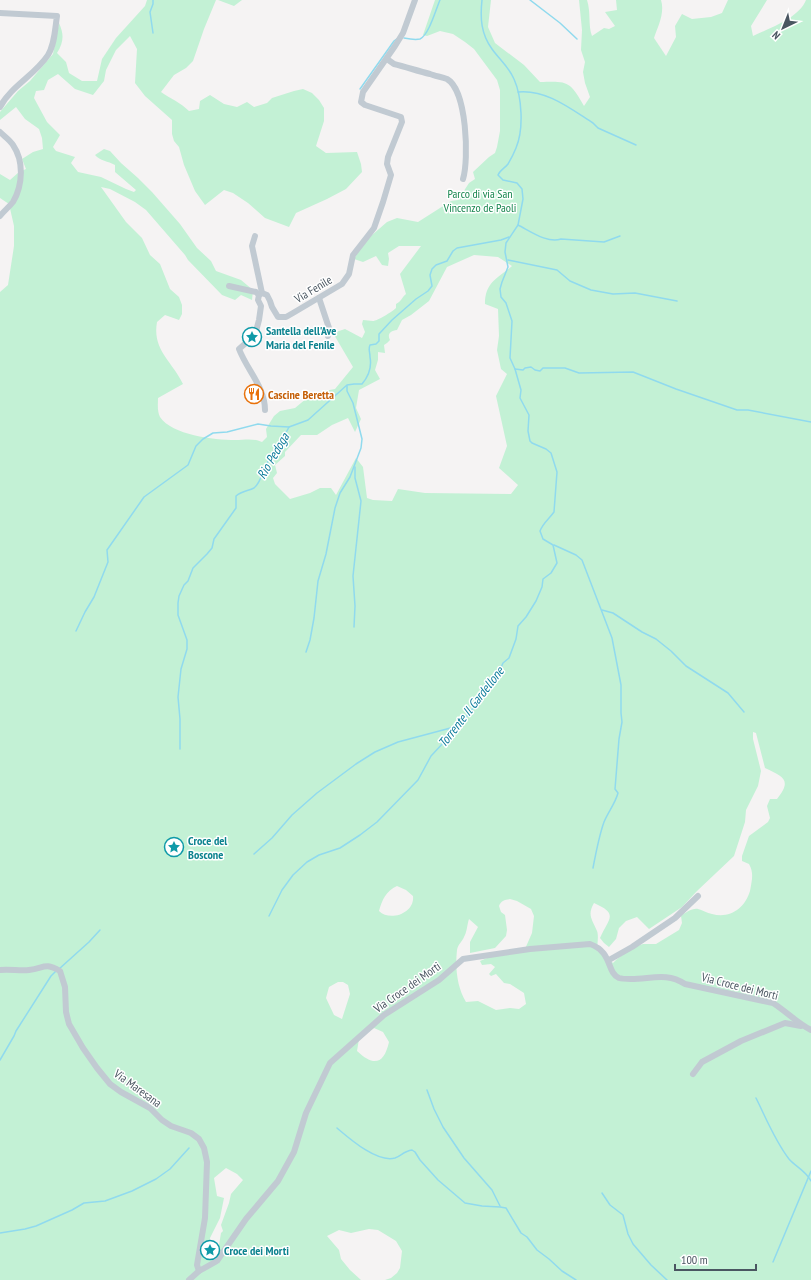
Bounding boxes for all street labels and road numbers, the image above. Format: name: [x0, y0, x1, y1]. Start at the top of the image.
street label: Via Fenile: [291, 272, 334, 307]
street label: Via Croce dei Morti: [370, 958, 443, 1016]
street label: Via Croce dei Morti: [699, 969, 780, 1003]
street label: Via Maresana: [110, 1065, 165, 1110]

